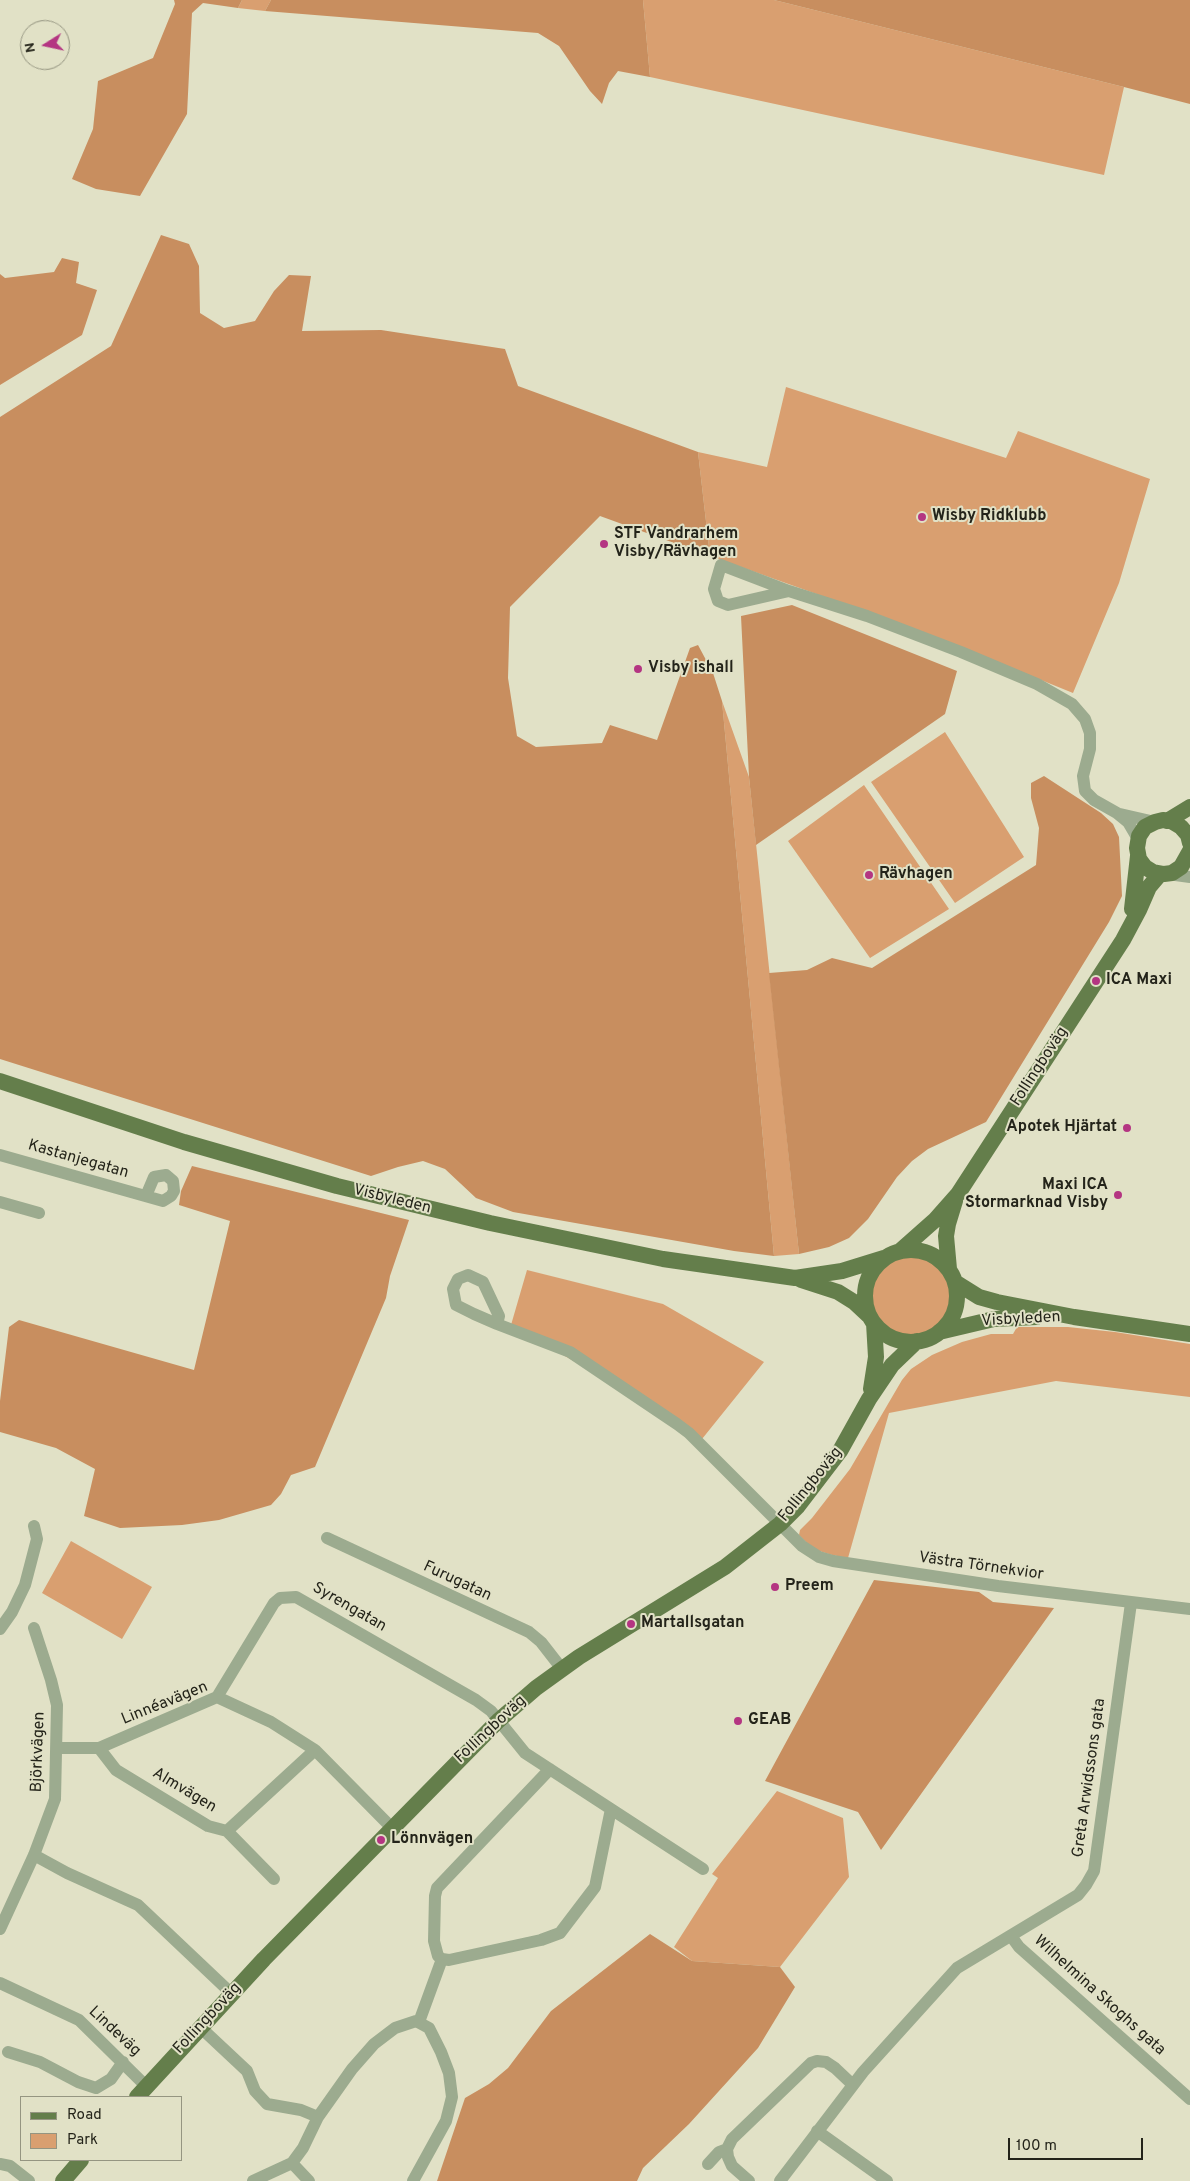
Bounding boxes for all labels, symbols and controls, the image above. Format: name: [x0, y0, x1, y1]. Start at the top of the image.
north arrow: [20, 20, 70, 70]
text: N: [21, 41, 40, 54]
place label: Wisby Ridklubb: [932, 507, 1046, 527]
marker: Wisby Ridklubb: [916, 511, 928, 523]
place label: STF Vandrarhem Visby/Rävhagen: [614, 525, 738, 563]
marker: STF Vandrarhem Visby/Rävhagen: [598, 538, 610, 550]
place label: Visby ishall: [648, 659, 734, 679]
marker: Visby ishall: [632, 663, 644, 675]
place label: Rävhagen: [879, 865, 953, 885]
marker: Rävhagen: [863, 869, 875, 881]
place label: ICA Maxi: [1106, 971, 1172, 991]
marker: ICA Maxi: [1090, 975, 1102, 987]
street label: Follingboväg: [1007, 1024, 1073, 1110]
place label: Apotek Hjärtat: [1006, 1118, 1117, 1138]
marker: Apotek Hjärtat: [1121, 1122, 1133, 1134]
street label: Kastanjegatan: [25, 1136, 131, 1184]
place label: Maxi ICA Stormarknad Visby: [965, 1176, 1108, 1214]
street label: Visbyleden: [351, 1181, 433, 1219]
marker: Maxi ICA Stormarknad Visby: [1112, 1189, 1124, 1201]
street label: Visbyleden: [981, 1308, 1061, 1332]
street label: Follingboväg: [775, 1444, 847, 1526]
street label: Västra Törnekvior: [917, 1549, 1045, 1585]
street label: Furugatan: [420, 1558, 494, 1606]
place label: Preem: [785, 1577, 834, 1597]
street label: Syrengatan: [308, 1579, 390, 1637]
marker: Preem: [769, 1581, 781, 1593]
place label: Martallsgatan: [641, 1614, 744, 1634]
marker: Martallsgatan: [625, 1618, 637, 1630]
street label: Linnéavägen: [119, 1678, 211, 1730]
street label: Follingboväg: [451, 1692, 531, 1768]
street label: Greta Arwidssons gata: [1069, 1697, 1111, 1859]
street label: Björkvägen: [28, 1711, 50, 1793]
place label: GEAB: [748, 1711, 791, 1731]
marker: GEAB: [732, 1715, 744, 1727]
street label: Almvägen: [148, 1764, 220, 1818]
place label: Lönnvägen: [391, 1830, 473, 1850]
marker: Lönnvägen: [375, 1834, 387, 1846]
street label: Wilhelmina Skoghs gata: [1029, 1932, 1169, 2060]
street label: Follingboväg: [170, 1979, 246, 2059]
street label: Lindeväg: [84, 2003, 144, 2061]
legend: [20, 2096, 182, 2161]
text: Road: [67, 2106, 102, 2125]
scale bar: [1010, 2128, 1145, 2160]
text: Park: [67, 2131, 98, 2150]
text: 100 m: [1016, 2137, 1057, 2156]

